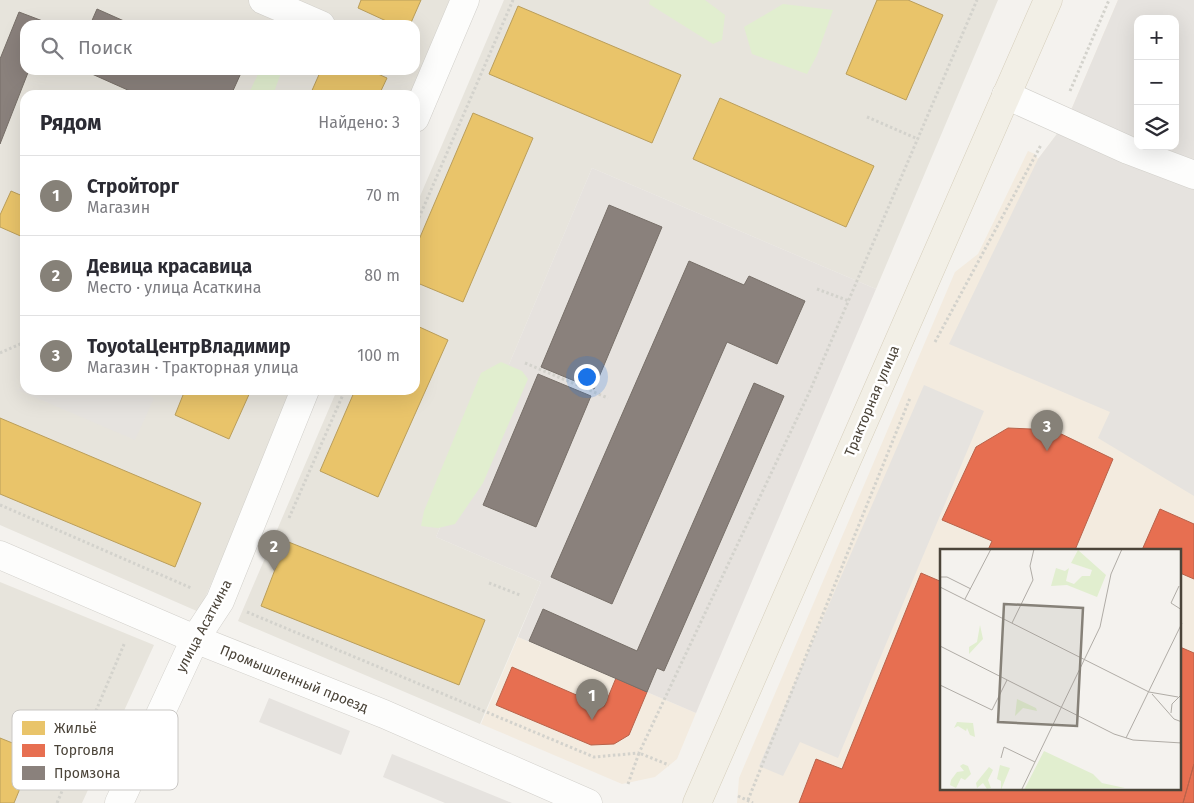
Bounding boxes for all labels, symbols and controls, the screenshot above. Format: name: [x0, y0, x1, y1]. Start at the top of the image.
map controls: [1134, 15, 1179, 150]
button: +: [1134, 15, 1179, 60]
search box: [20, 20, 420, 75]
icon: search: [38, 34, 66, 62]
text: Поиск: [78, 36, 132, 59]
button: −: [1134, 60, 1179, 105]
button: layers: [1134, 105, 1179, 150]
text: Рядом: [40, 110, 101, 136]
text: Найдено: 3: [318, 113, 400, 132]
text: Стройторг: [87, 175, 179, 198]
text: 1: [52, 186, 60, 205]
text: 70 m: [366, 186, 400, 205]
text: Магазин: [87, 198, 150, 217]
text: Девица красавица: [87, 255, 252, 278]
text: 2: [52, 266, 60, 285]
text: 80 m: [364, 266, 400, 285]
text: Место · улица Асаткина: [87, 278, 261, 297]
text: ToyotaЦентрВладимир: [87, 335, 291, 358]
street label: Тракторная улица: [841, 343, 903, 459]
text: 3: [52, 346, 60, 365]
text: 100 m: [357, 346, 400, 365]
text: Магазин · Тракторная улица: [87, 358, 299, 377]
your location: [574, 364, 600, 390]
pin: 3: [1031, 410, 1063, 451]
pin: 2: [258, 530, 290, 571]
inset map: [940, 549, 1182, 790]
street label: улица Асаткина: [172, 577, 236, 675]
street label: Промышленный проезд: [217, 641, 371, 717]
pin: 1: [576, 679, 608, 720]
legend: [12, 710, 178, 790]
text: Жильё: [54, 720, 97, 737]
text: Торговля: [54, 742, 114, 759]
text: Промзона: [54, 765, 120, 782]

